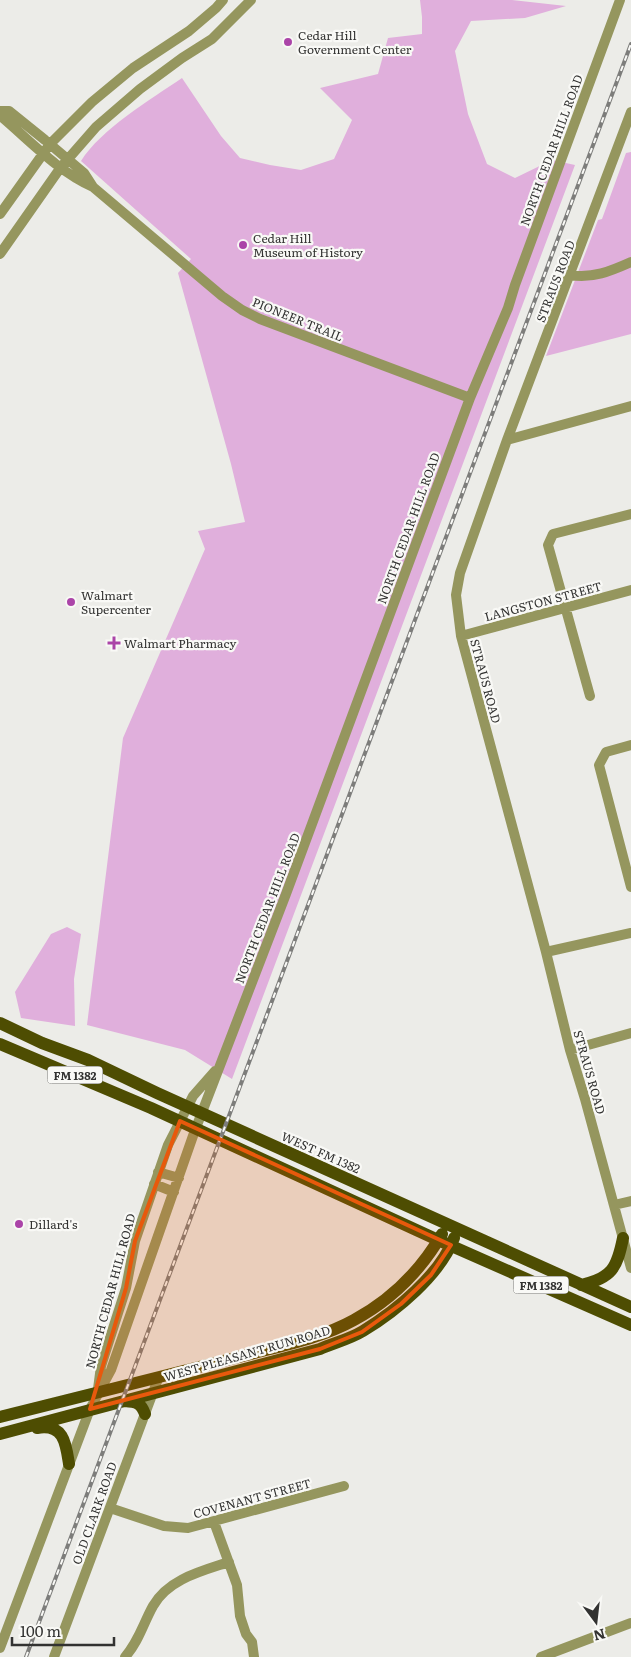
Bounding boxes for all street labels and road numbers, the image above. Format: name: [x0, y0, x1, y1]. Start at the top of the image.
street label: NORTH CEDAR HILL ROAD: [515, 72, 587, 228]
street label: STRAUS ROAD: [531, 237, 579, 325]
street label: PIONEER TRAIL: [250, 293, 346, 345]
street label: NORTH CEDAR HILL ROAD: [372, 450, 444, 606]
street label: LANGSTON STREET: [482, 577, 604, 625]
street label: STRAUS ROAD: [466, 637, 506, 725]
street label: NORTH CEDAR HILL ROAD: [230, 830, 304, 986]
street label: STRAUS ROAD: [569, 1028, 611, 1116]
road number: FM 1382: [48, 1066, 102, 1084]
street label: WEST FM 1382: [279, 1127, 363, 1177]
street label: NORTH CEDAR HILL ROAD: [81, 1211, 139, 1371]
road number: FM 1382: [514, 1276, 568, 1294]
street label: WEST PLEASANT RUN ROAD: [162, 1321, 332, 1385]
street label: OLD CLARK ROAD: [67, 1459, 121, 1567]
street label: COVENANT STREET: [191, 1474, 313, 1522]

